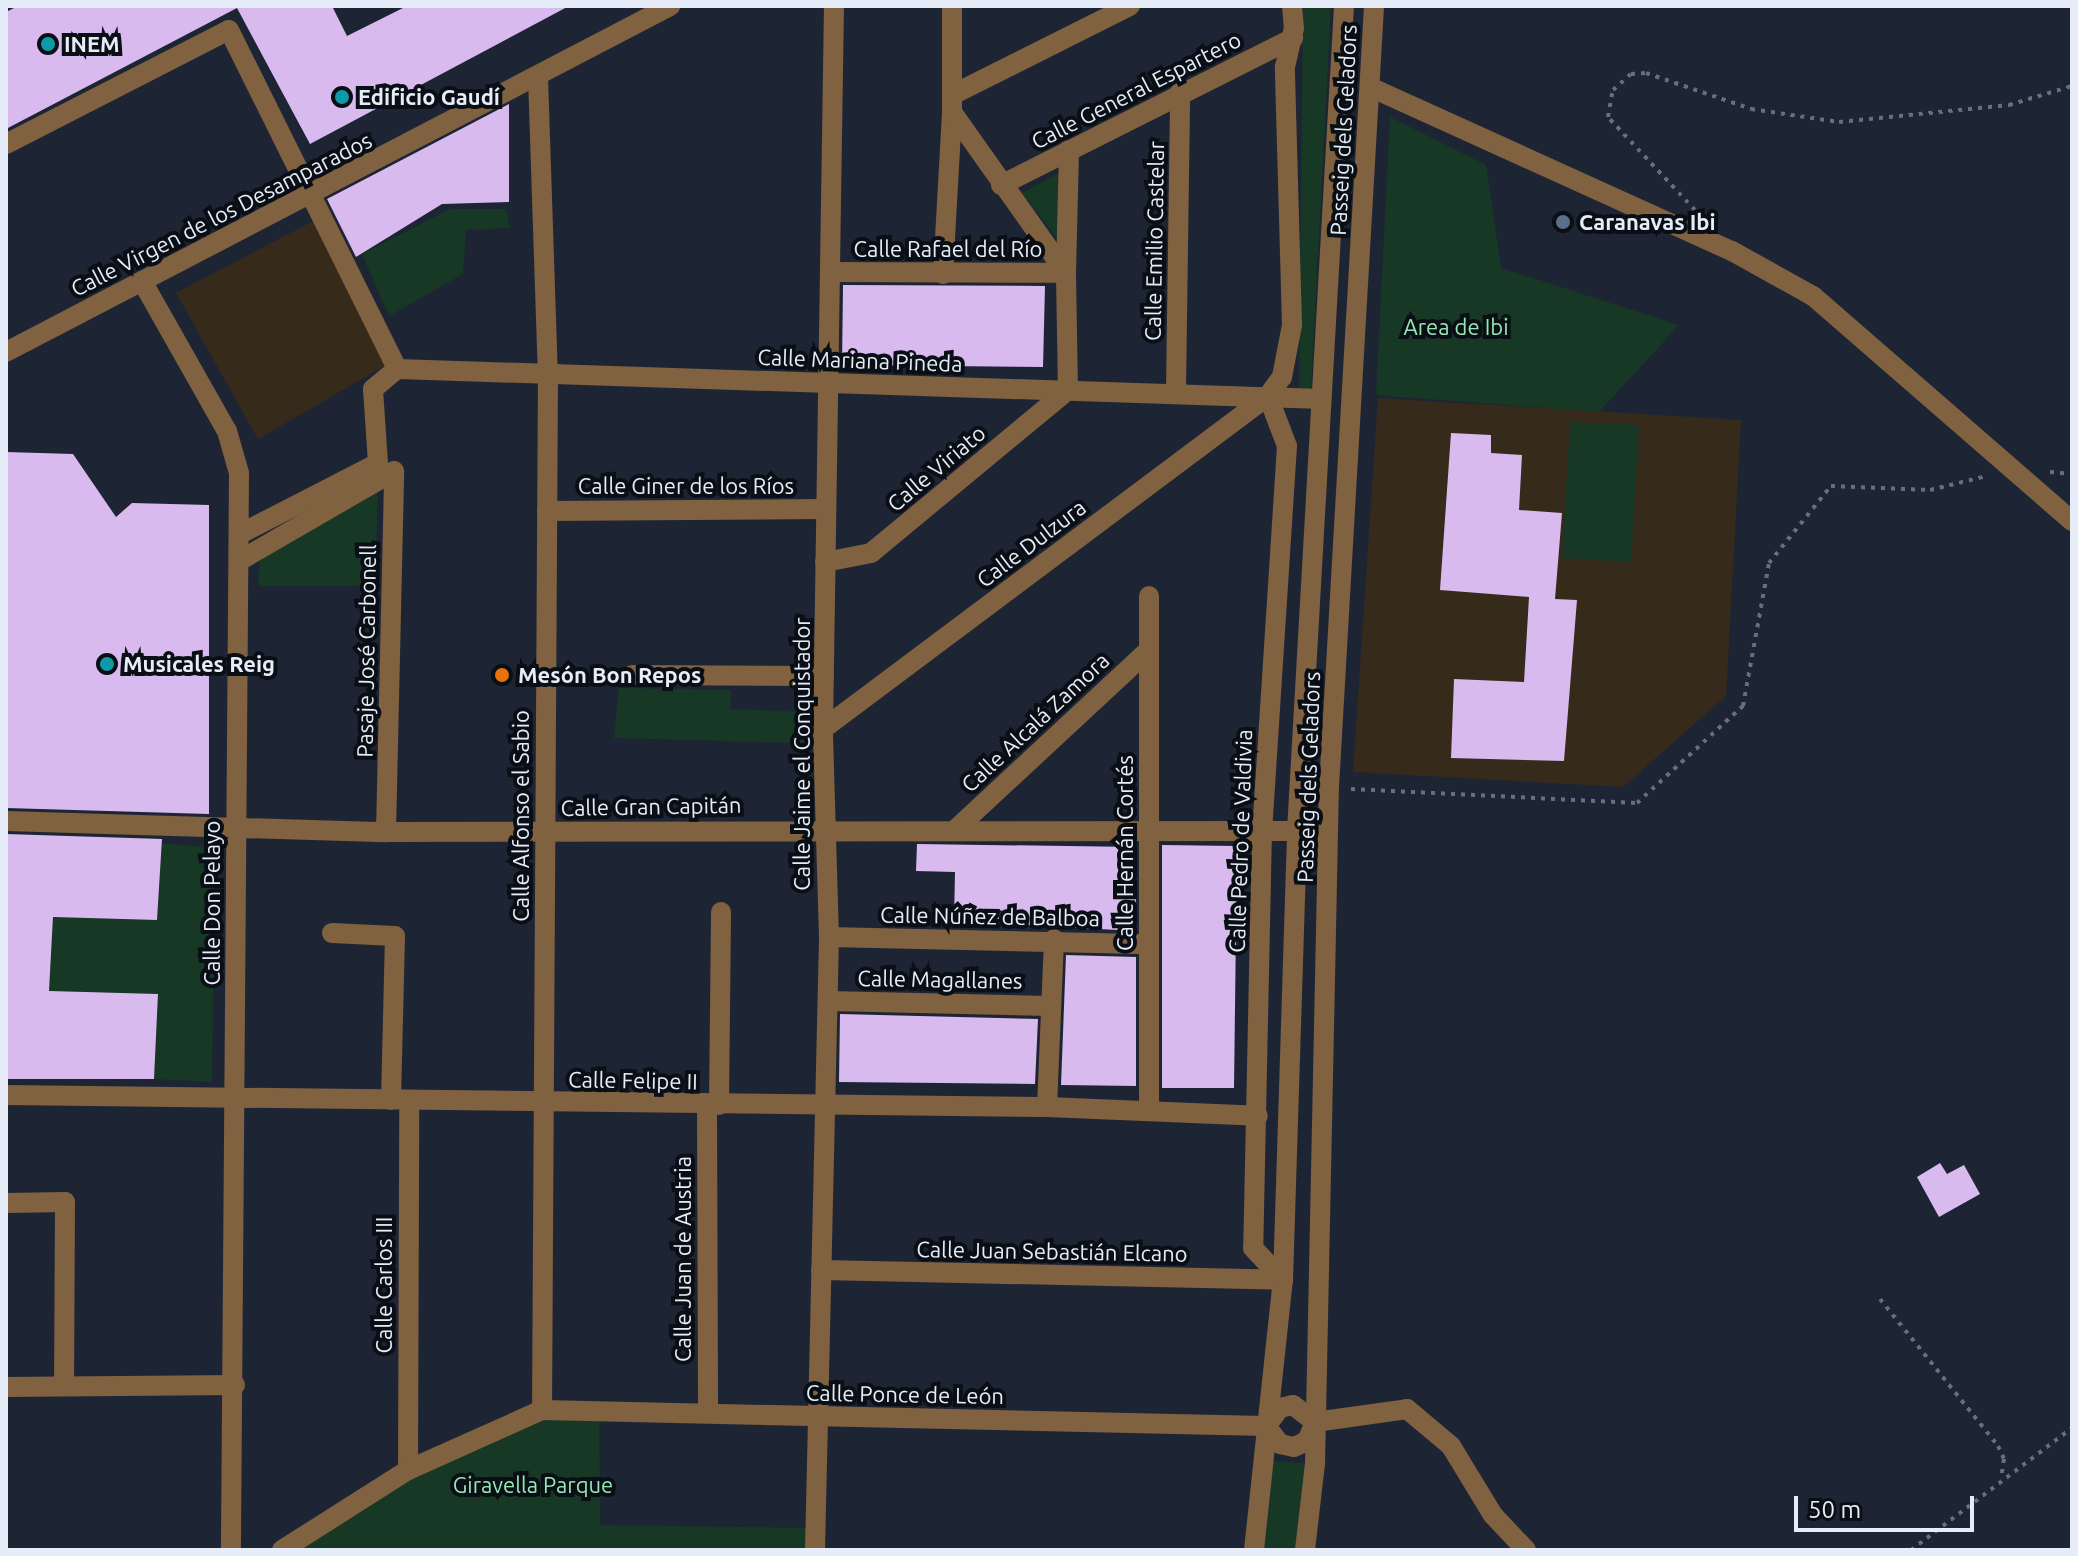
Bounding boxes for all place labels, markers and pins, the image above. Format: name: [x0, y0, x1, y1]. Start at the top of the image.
place label: INEM: [64, 31, 120, 57]
marker: INEM: [39, 35, 57, 53]
place label: Edificio Gaudí: [358, 84, 500, 110]
marker: Edificio Gaudí: [333, 88, 351, 106]
place label: Caranavas Ibi: [1579, 209, 1716, 235]
marker: Caranavas Ibi: [1554, 213, 1572, 231]
place label: Musicales Reig: [123, 651, 275, 677]
marker: Musicales Reig: [98, 655, 116, 673]
place label: Mesón Bon Repos: [518, 662, 701, 688]
marker: Mesón Bon Repos: [493, 666, 511, 684]

